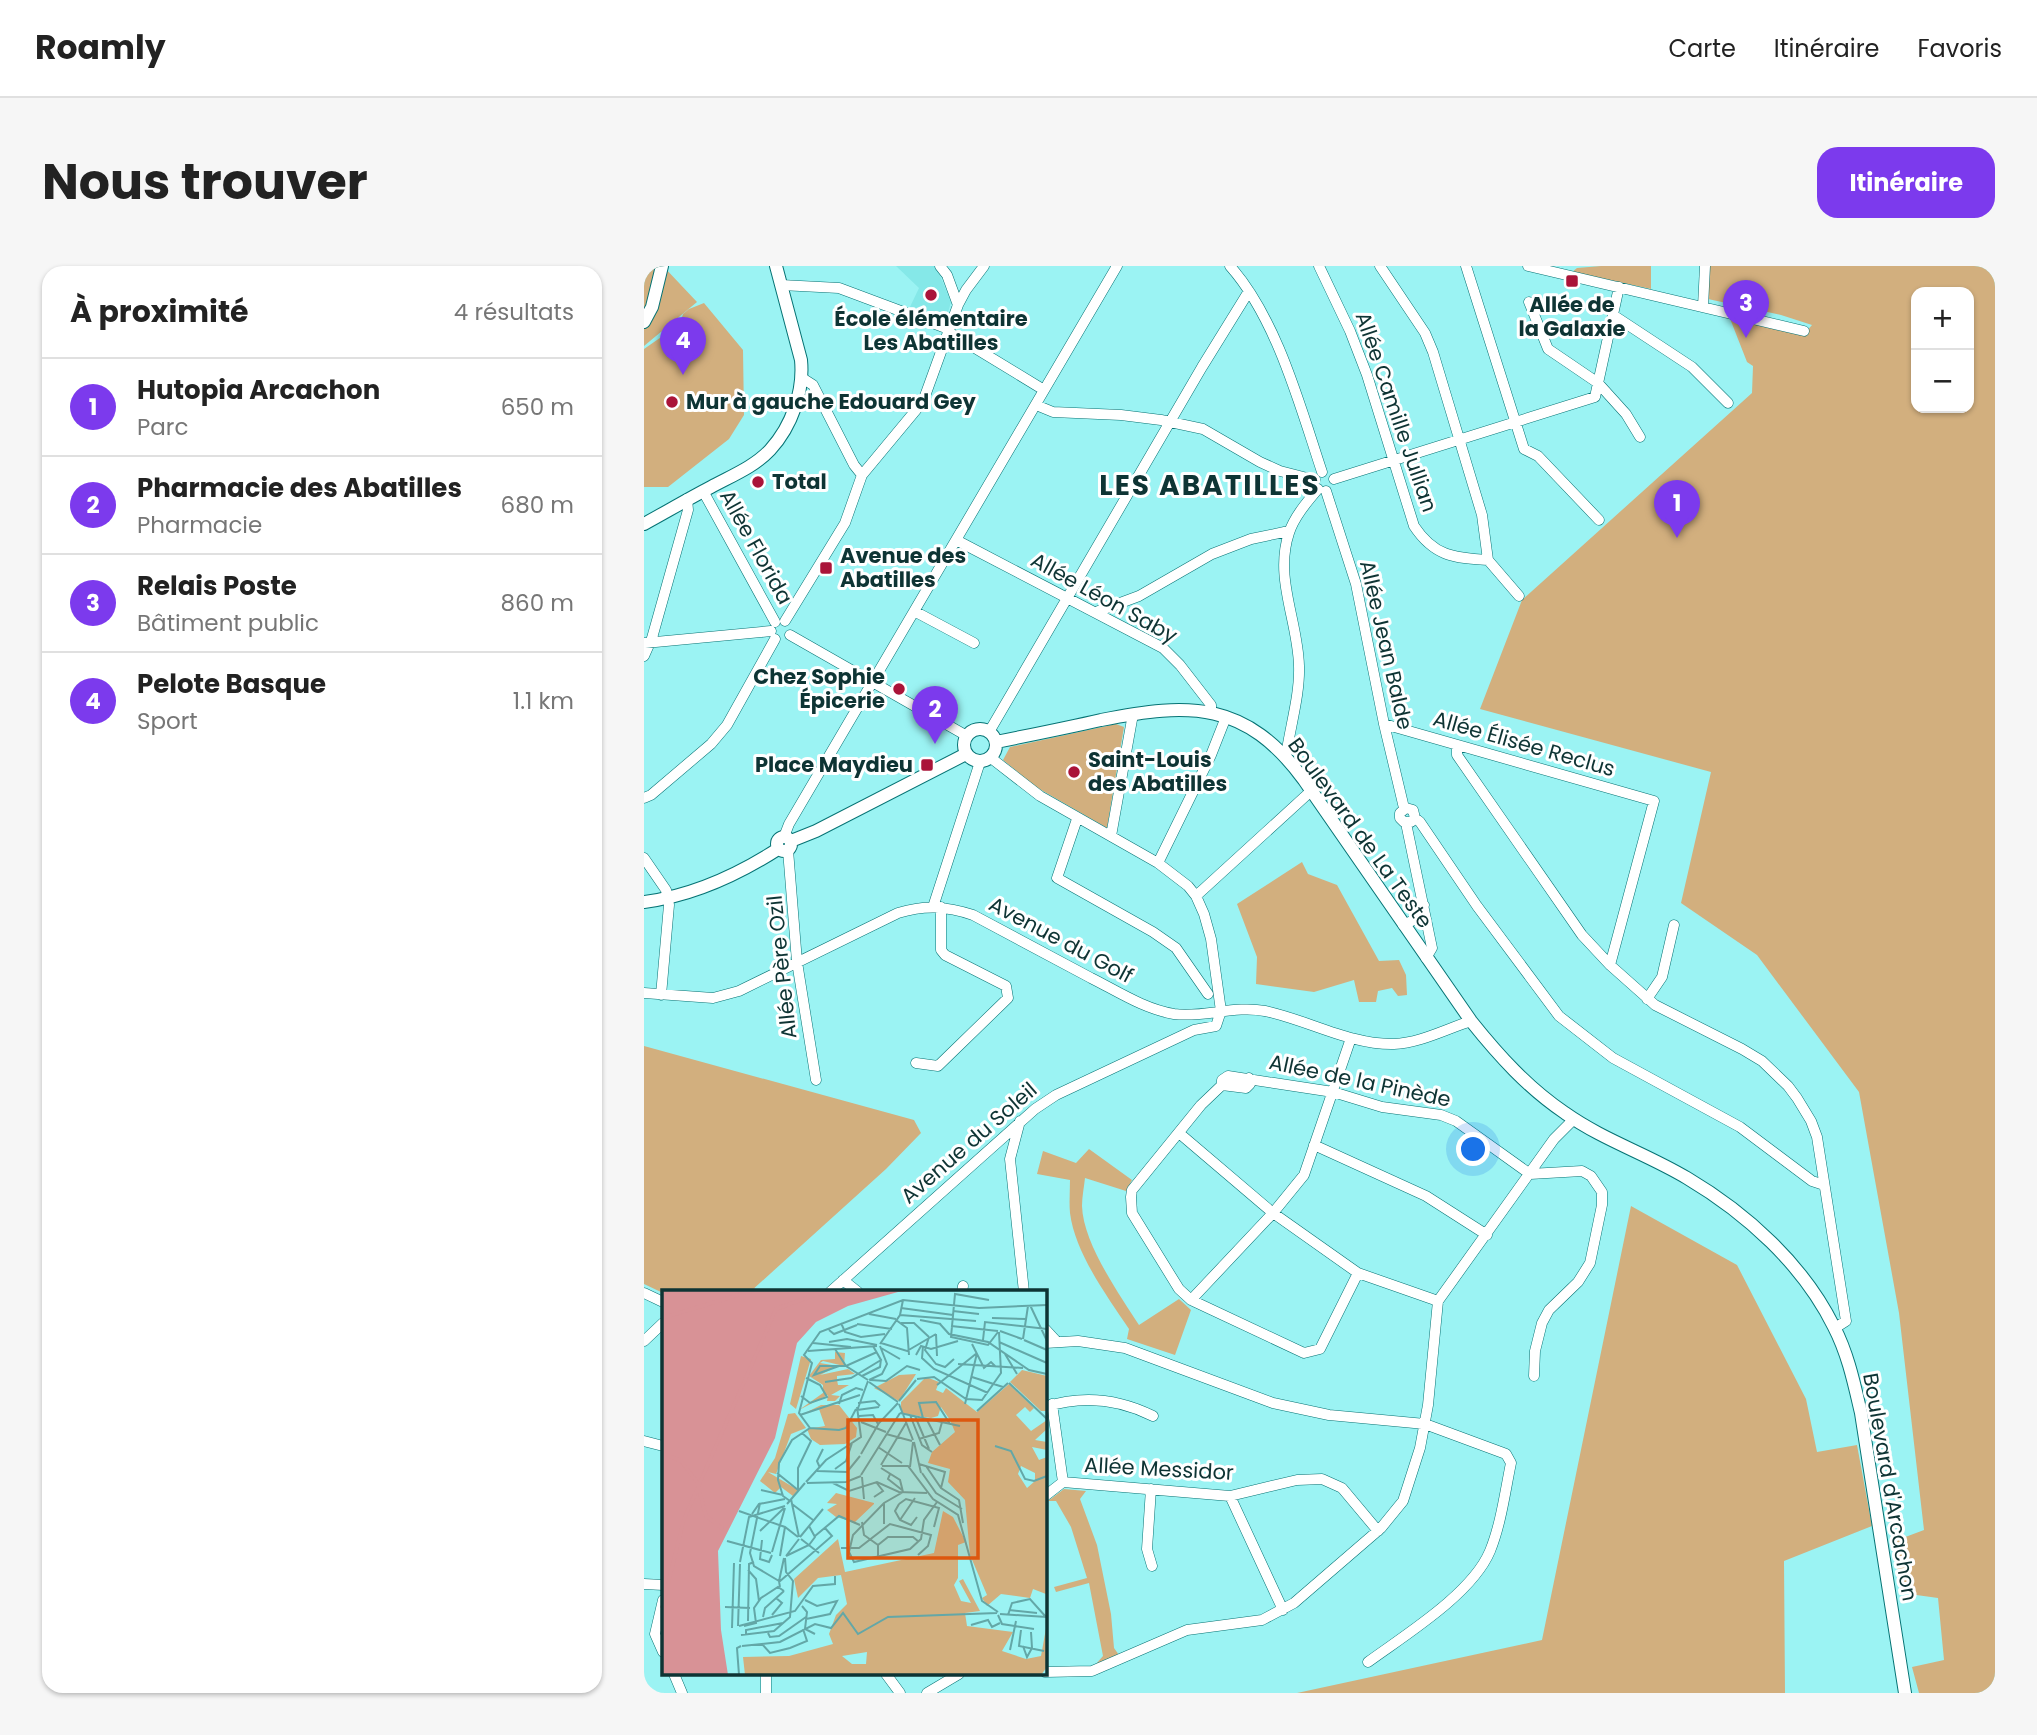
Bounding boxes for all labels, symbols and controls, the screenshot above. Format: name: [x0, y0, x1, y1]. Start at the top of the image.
text: Roamly: [35, 24, 165, 71]
text: Carte: [1668, 32, 1736, 65]
text: Itinéraire: [1774, 32, 1879, 65]
text: Favoris: [1917, 32, 2002, 65]
button: Itinéraire: [1817, 147, 1995, 218]
text: Nous trouver: [42, 148, 368, 216]
marker: Allée de la Galaxie: [1564, 273, 1580, 289]
pin: 3: [1723, 280, 1769, 338]
marker: École élémentaire Les Abatilles: [923, 287, 939, 303]
map controls: [1911, 287, 1974, 413]
button: +: [1911, 287, 1974, 350]
text: À proximité: [70, 290, 249, 333]
place label: Allée de la Galaxie: [1518, 290, 1626, 343]
text: 4 résultats: [454, 296, 574, 328]
place label: École élémentaire Les Abatilles: [834, 304, 1028, 357]
street label: Allée Camille Jullian: [1349, 308, 1444, 516]
pin: 4: [660, 317, 706, 375]
button: −: [1911, 350, 1974, 413]
text: Hutopia Arcachon: [137, 372, 380, 408]
place label: Mur à gauche Edouard Gey: [686, 387, 977, 416]
text: 1: [89, 391, 97, 423]
text: 650 m: [501, 391, 574, 423]
marker: Mur à gauche Edouard Gey: [664, 394, 680, 410]
text: Parc: [137, 411, 188, 443]
district label: LES ABATILLES: [1099, 466, 1321, 505]
place label: Total: [772, 467, 827, 496]
text: Pharmacie des Abatilles: [137, 470, 462, 506]
marker: Total: [750, 474, 766, 490]
pin: 1: [1654, 480, 1700, 538]
street label: Allée Florida: [713, 484, 800, 609]
text: 2: [86, 489, 100, 521]
text: 680 m: [501, 489, 574, 521]
text: Pharmacie: [137, 509, 262, 541]
place label: Avenue des Abatilles: [840, 541, 966, 594]
street label: Allée Léon Saby: [1026, 545, 1183, 650]
street label: Allée Jean Balde: [1353, 557, 1420, 732]
marker: Avenue des Abatilles: [818, 560, 834, 576]
text: Relais Poste: [137, 568, 297, 604]
text: 3: [86, 587, 100, 619]
text: 860 m: [501, 587, 574, 619]
text: Bâtiment public: [137, 607, 319, 639]
place label: Chez Sophie Épicerie: [753, 662, 885, 715]
text: Pelote Basque: [137, 666, 326, 702]
marker: Chez Sophie Épicerie: [891, 681, 907, 697]
text: 4: [85, 685, 101, 717]
text: 1.1 km: [513, 685, 574, 717]
pin: 2: [912, 686, 958, 744]
street label: Allée Élisée Reclus: [1430, 704, 1618, 783]
text: Sport: [137, 705, 198, 737]
street label: Boulevard de La Teste: [1281, 731, 1440, 934]
place label: Saint-Louis des Abatilles: [1088, 745, 1227, 798]
place label: Place Maydieu: [755, 750, 913, 779]
marker: Place Maydieu: [919, 757, 935, 773]
marker: Saint-Louis des Abatilles: [1066, 764, 1082, 780]
street label: Avenue du Golf: [984, 889, 1139, 990]
street label: Allée Père Ozil: [760, 894, 803, 1040]
street label: Allée de la Pinède: [1267, 1047, 1454, 1114]
street label: Avenue du Soleil: [894, 1075, 1043, 1210]
your location: [1456, 1132, 1490, 1166]
inset map: [662, 1290, 1046, 1676]
street label: Boulevard d'Arcachon: [1856, 1371, 1925, 1603]
street label: Allée Messidor: [1083, 1450, 1235, 1487]

